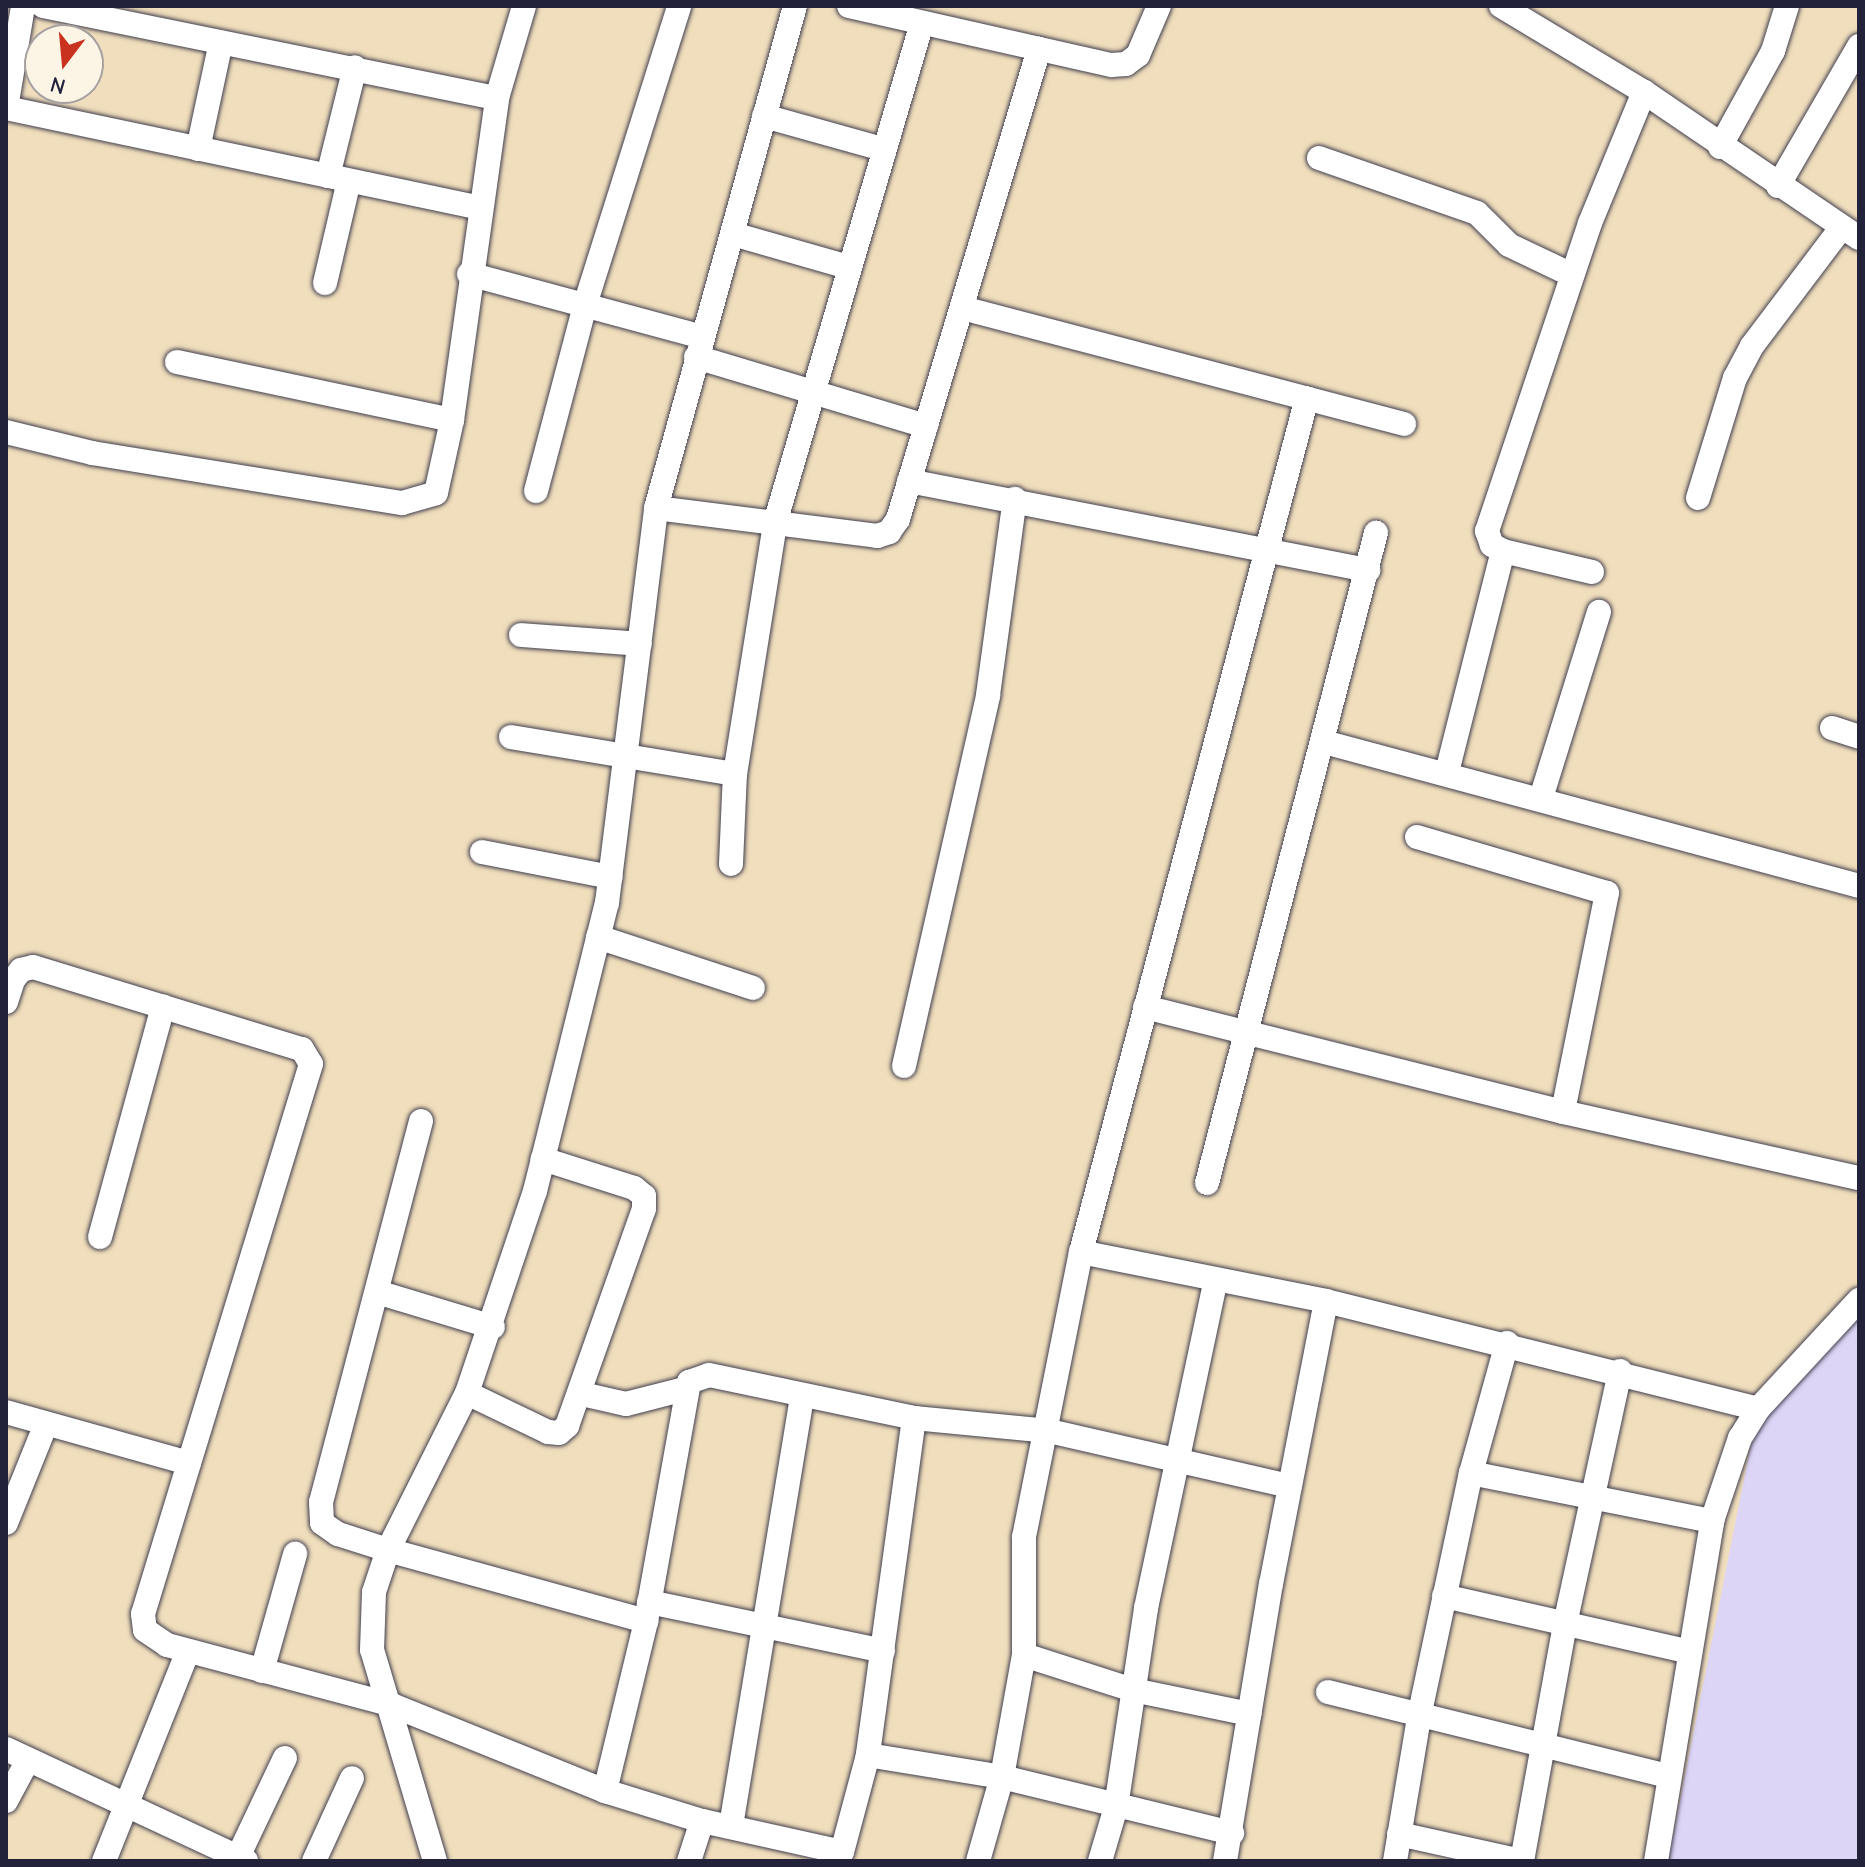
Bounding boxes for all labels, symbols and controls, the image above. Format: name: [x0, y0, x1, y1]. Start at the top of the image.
north arrow: [24, 24, 104, 104]
text: N: [47, 71, 68, 100]

